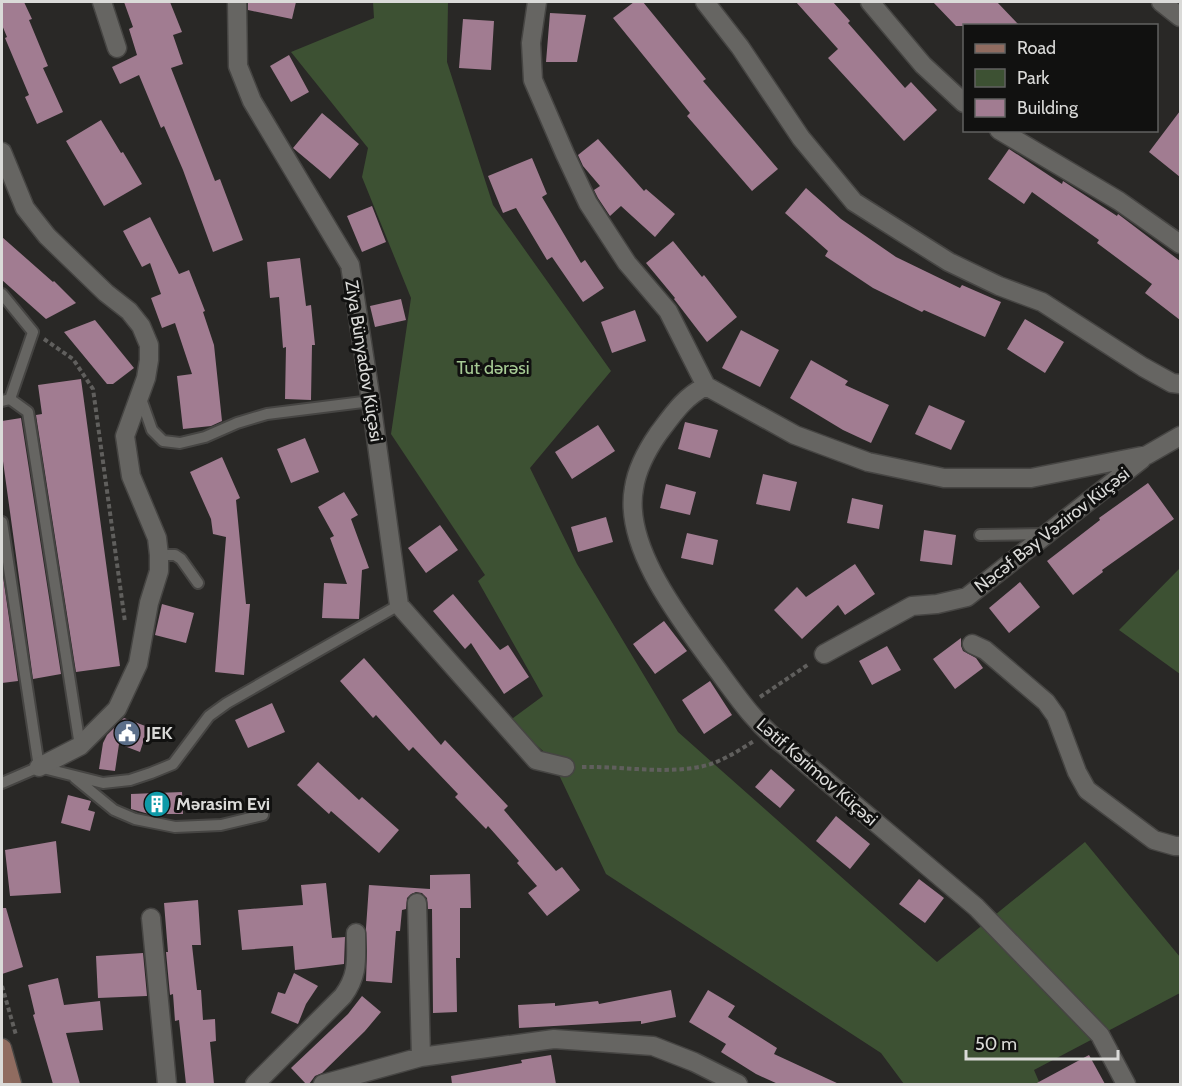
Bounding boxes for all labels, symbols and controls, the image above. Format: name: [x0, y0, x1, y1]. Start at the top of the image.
legend: [963, 24, 1158, 132]
text: Road: [1017, 37, 1056, 59]
text: Park: [1017, 67, 1050, 89]
text: Building: [1017, 97, 1079, 119]
street label: Ziya Bünyadov Küçəsi: [340, 279, 388, 443]
park label: Tut dərəsi: [457, 357, 529, 379]
street label: Nəcəf Bəy Vəzirov Küçəsi: [970, 463, 1134, 597]
street label: Lətif Kərimov Küçəsi: [752, 713, 882, 831]
public building icon: JEK: [112, 718, 142, 748]
place label: JEK: [145, 722, 173, 744]
building icon: Mərasim Evi: [142, 789, 172, 819]
place label: Mərasim Evi: [176, 793, 270, 815]
scale bar: [966, 1023, 1118, 1061]
text: 50 m: [975, 1033, 1017, 1055]

